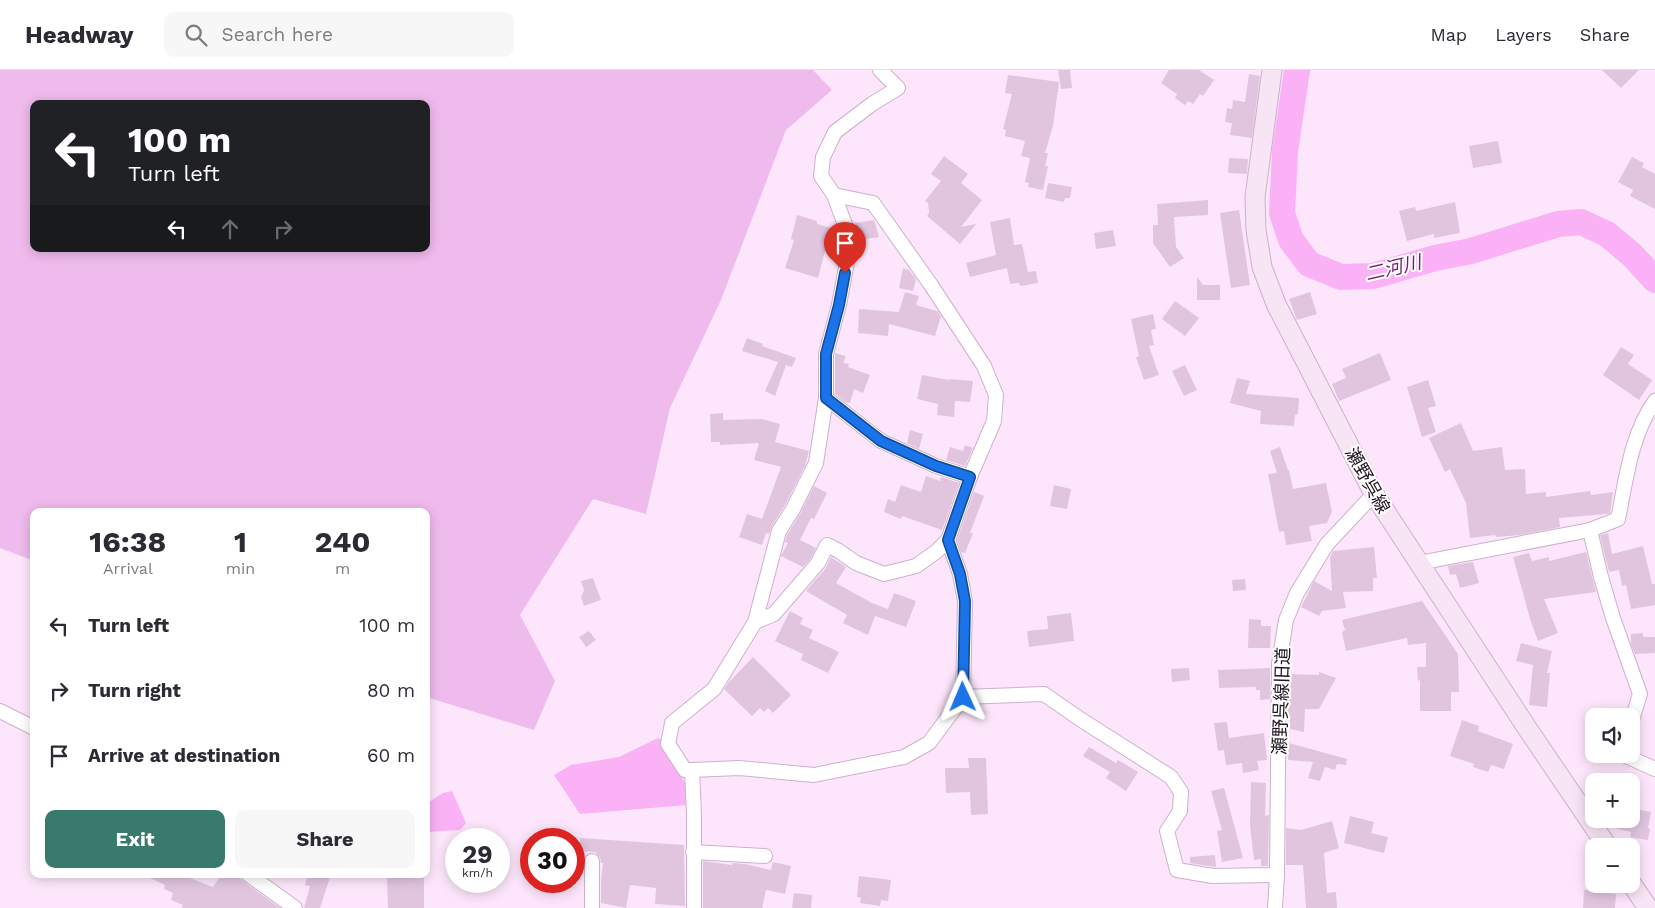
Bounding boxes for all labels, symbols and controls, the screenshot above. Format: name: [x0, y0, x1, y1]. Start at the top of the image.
search box: [164, 12, 514, 57]
text: Headway: [25, 21, 134, 49]
icon: search: [182, 21, 210, 49]
text: Search here: [222, 23, 333, 46]
text: Map: [1430, 24, 1467, 45]
text: Layers: [1495, 24, 1552, 45]
text: Share: [1580, 24, 1630, 45]
text: 100 m: [128, 119, 231, 161]
icon: left: [45, 120, 110, 185]
text: Turn left: [128, 161, 220, 186]
icon: left: [163, 215, 191, 243]
icon: ahead: [216, 215, 244, 243]
icon: right: [269, 215, 297, 243]
pin: [824, 222, 866, 273]
icon: arrive: [831, 229, 859, 257]
water label: 二河川: [1363, 250, 1425, 286]
street label: 瀬野呉線: [1341, 443, 1395, 517]
text: 16:38: [89, 524, 166, 559]
text: 1: [234, 524, 247, 559]
text: 240: [314, 524, 371, 559]
text: Arrival: [103, 559, 153, 578]
text: min: [226, 559, 255, 578]
text: m: [335, 559, 350, 578]
icon: left: [45, 612, 73, 640]
text: Turn left: [88, 614, 169, 637]
text: 100 m: [359, 614, 415, 637]
street label: 瀬野呉線旧道: [1269, 647, 1293, 755]
position arrow: [936, 670, 988, 722]
icon: right: [45, 677, 73, 705]
text: Turn right: [88, 679, 181, 702]
text: 80 m: [367, 679, 415, 702]
map controls: [1585, 708, 1640, 893]
button: sound: [1585, 708, 1640, 763]
icon: arrive: [45, 742, 73, 770]
text: Arrive at destination: [88, 744, 280, 767]
text: 60 m: [367, 744, 415, 767]
button: +: [1585, 773, 1640, 828]
button: Exit: [45, 810, 225, 868]
button: Share: [235, 810, 415, 868]
speed limit sign: 30: [520, 828, 585, 893]
button: −: [1585, 838, 1640, 893]
text: 29: [462, 840, 493, 869]
text: km/h: [462, 866, 493, 880]

